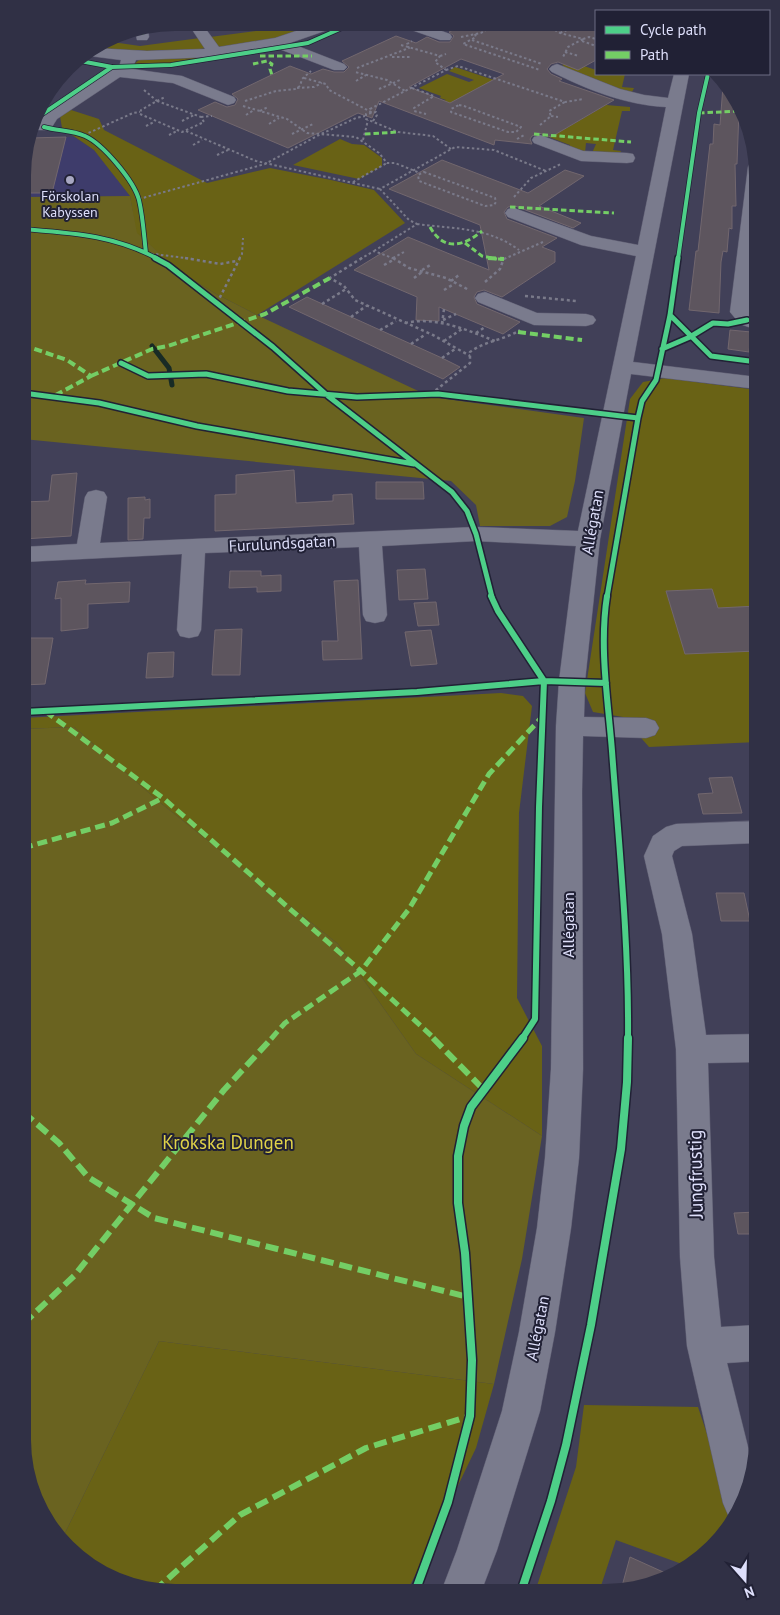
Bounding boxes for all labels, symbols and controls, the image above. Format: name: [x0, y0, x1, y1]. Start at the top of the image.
legend: [595, 10, 770, 75]
text: Cycle path: [640, 20, 706, 39]
text: Path: [640, 45, 669, 64]
marker: Förskolan Kabyssen: [64, 174, 76, 186]
place label: Förskolan Kabyssen: [41, 187, 99, 221]
street label: Allégatan: [576, 488, 608, 556]
street label: Furulundsgatan: [228, 530, 336, 556]
street label: Allégatan: [558, 892, 578, 958]
street label: Jungfrustig: [682, 1129, 708, 1220]
park label: Krokska Dungen: [162, 1130, 294, 1154]
street label: Allégatan: [521, 1294, 553, 1362]
north arrow: [720, 1555, 770, 1605]
text: N: [742, 1582, 757, 1602]

